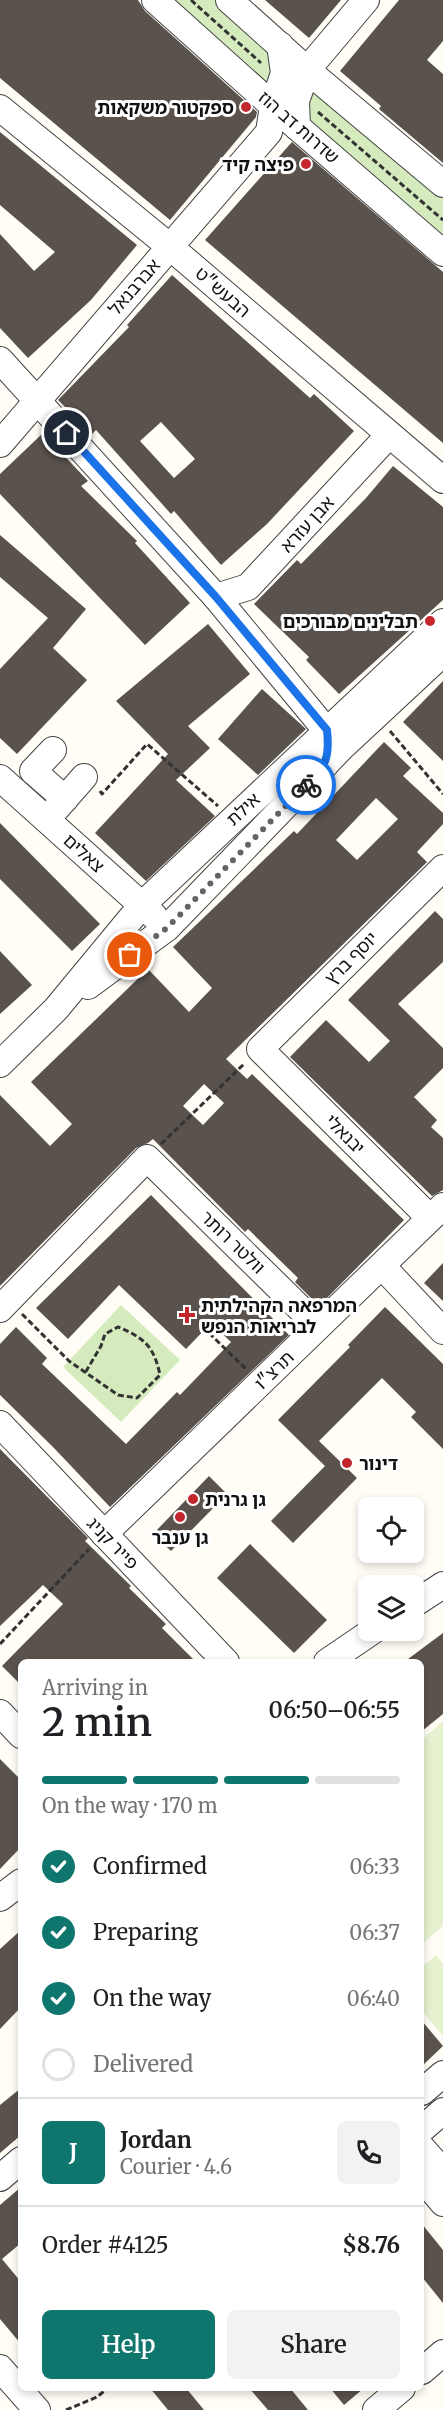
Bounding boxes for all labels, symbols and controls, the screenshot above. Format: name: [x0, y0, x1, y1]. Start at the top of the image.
street label: שדרות דב הוז: [254, 86, 344, 168]
place label: ספקטור משקאות: [97, 96, 234, 119]
marker: ספקטור משקאות: [239, 100, 253, 114]
place label: פיצה קיד: [222, 153, 294, 176]
marker: פיצה קיד: [299, 157, 313, 171]
street label: אברבנאל: [103, 254, 165, 320]
street label: הבעש"ט: [191, 262, 255, 322]
pin: [41, 407, 92, 458]
icon: home: [50, 416, 83, 449]
street label: אבן עזרא: [275, 491, 339, 557]
place label: תבלינים מבורכים: [283, 610, 418, 633]
marker: תבלינים מבורכים: [423, 614, 437, 628]
courier: [276, 755, 336, 815]
icon: bike: [290, 769, 323, 802]
street label: אילת: [221, 788, 265, 830]
street label: צאלים: [59, 829, 109, 877]
street label: יוסף ברץ: [320, 927, 382, 989]
pin: [104, 929, 155, 980]
icon: bag: [113, 938, 146, 971]
street label: יבנאלי: [320, 1109, 370, 1159]
street label: וולטר רותר: [196, 1205, 270, 1279]
place label: המרפאה הקהילתית לבריאות הנפש: [201, 1294, 357, 1338]
marker: המרפאה הקהילתית לבריאות הנפש: [178, 1306, 196, 1324]
street label: תרצ"ו: [249, 1346, 299, 1394]
place label: דינור: [359, 1452, 398, 1475]
marker: דינור: [340, 1456, 354, 1470]
place label: גן גרנית: [205, 1488, 266, 1511]
marker: גן גרנית: [186, 1492, 200, 1506]
map controls: [358, 1497, 424, 1641]
button: locate: [358, 1497, 424, 1563]
marker: גן ענבר: [173, 1510, 187, 1524]
street label: פייר קניג: [82, 1512, 144, 1574]
place label: גן ענבר: [152, 1526, 208, 1549]
button: layers: [358, 1575, 424, 1641]
text: Arriving in: [42, 1675, 148, 1700]
text: 06:50–06:55: [269, 1696, 400, 1724]
text: 2 min: [42, 1698, 152, 1747]
text: On the way · 170 m: [42, 1793, 218, 1818]
icon: check: [42, 1850, 75, 1883]
text: Confirmed: [93, 1852, 207, 1880]
text: 06:33: [349, 1854, 400, 1879]
icon: check: [42, 1916, 75, 1949]
text: Preparing: [93, 1918, 198, 1946]
text: 06:37: [349, 1920, 400, 1945]
icon: check: [42, 1982, 75, 2015]
text: On the way: [93, 1984, 211, 2012]
text: 06:40: [347, 1986, 400, 2011]
text: Delivered: [93, 2050, 193, 2078]
button: phone: [337, 2121, 400, 2184]
text: Jordan: [120, 2126, 192, 2154]
text: J: [69, 2138, 78, 2166]
text: Courier · 4.6: [120, 2154, 232, 2179]
text: Order #4125: [42, 2231, 169, 2259]
text: $8.76: [342, 2231, 400, 2259]
button: Help: [42, 2310, 215, 2379]
button: Share: [227, 2310, 400, 2379]

